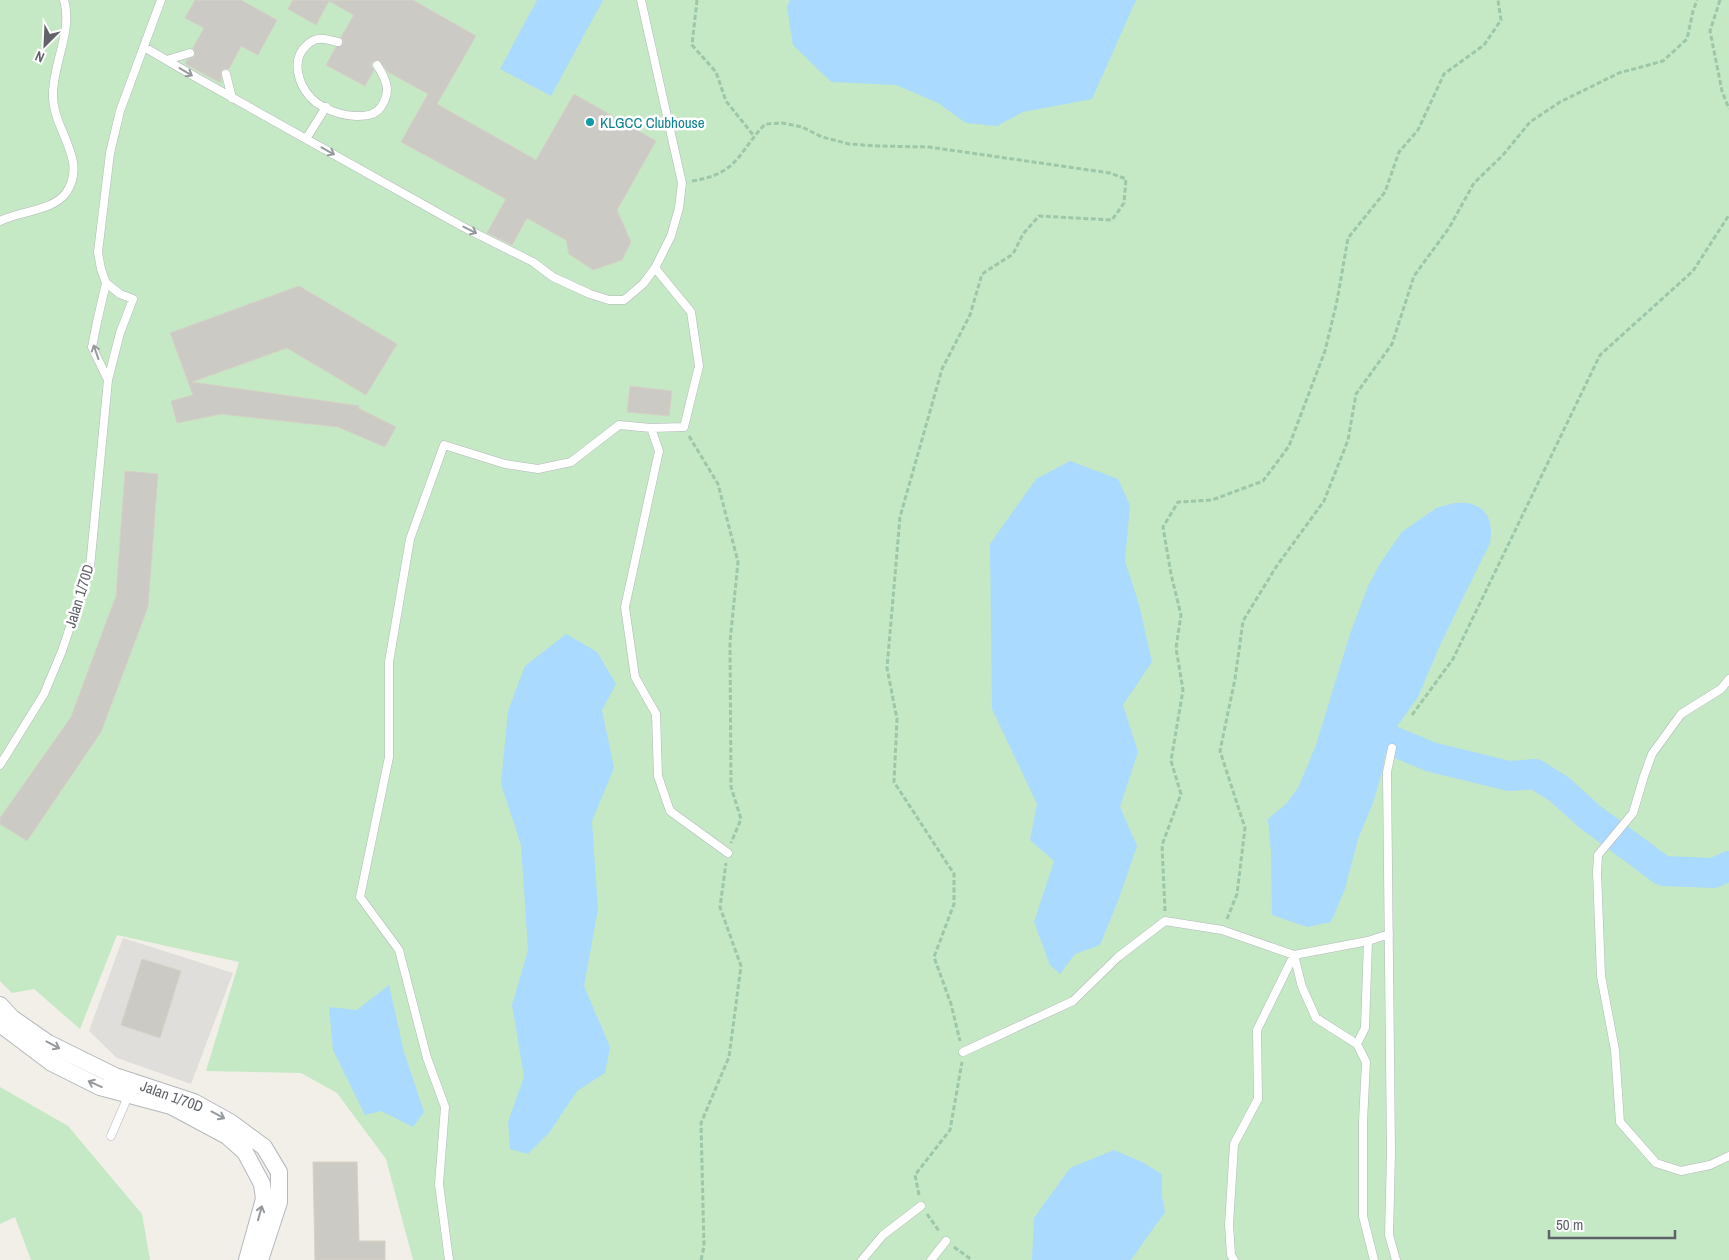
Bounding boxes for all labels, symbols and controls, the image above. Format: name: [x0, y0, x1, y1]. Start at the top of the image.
north arrow: [20, 20, 70, 70]
text: N: [32, 47, 47, 67]
one-way arrow: [179, 67, 193, 77]
place label: KLGCC Clubhouse: [600, 112, 705, 133]
marker: KLGCC Clubhouse: [584, 116, 596, 128]
one-way arrow: [320, 147, 335, 157]
one-way arrow: [462, 226, 477, 235]
one-way arrow: [90, 344, 100, 360]
street label: Jalan 1/70D: [59, 561, 99, 630]
one-way arrow: [45, 1041, 60, 1050]
street label: Jalan 1/70D: [138, 1075, 207, 1117]
one-way arrow: [88, 1078, 103, 1088]
one-way arrow: [210, 1111, 225, 1120]
one-way arrow: [256, 1206, 266, 1222]
scale bar: [1549, 1208, 1675, 1240]
text: 50 m: [1556, 1214, 1583, 1235]

